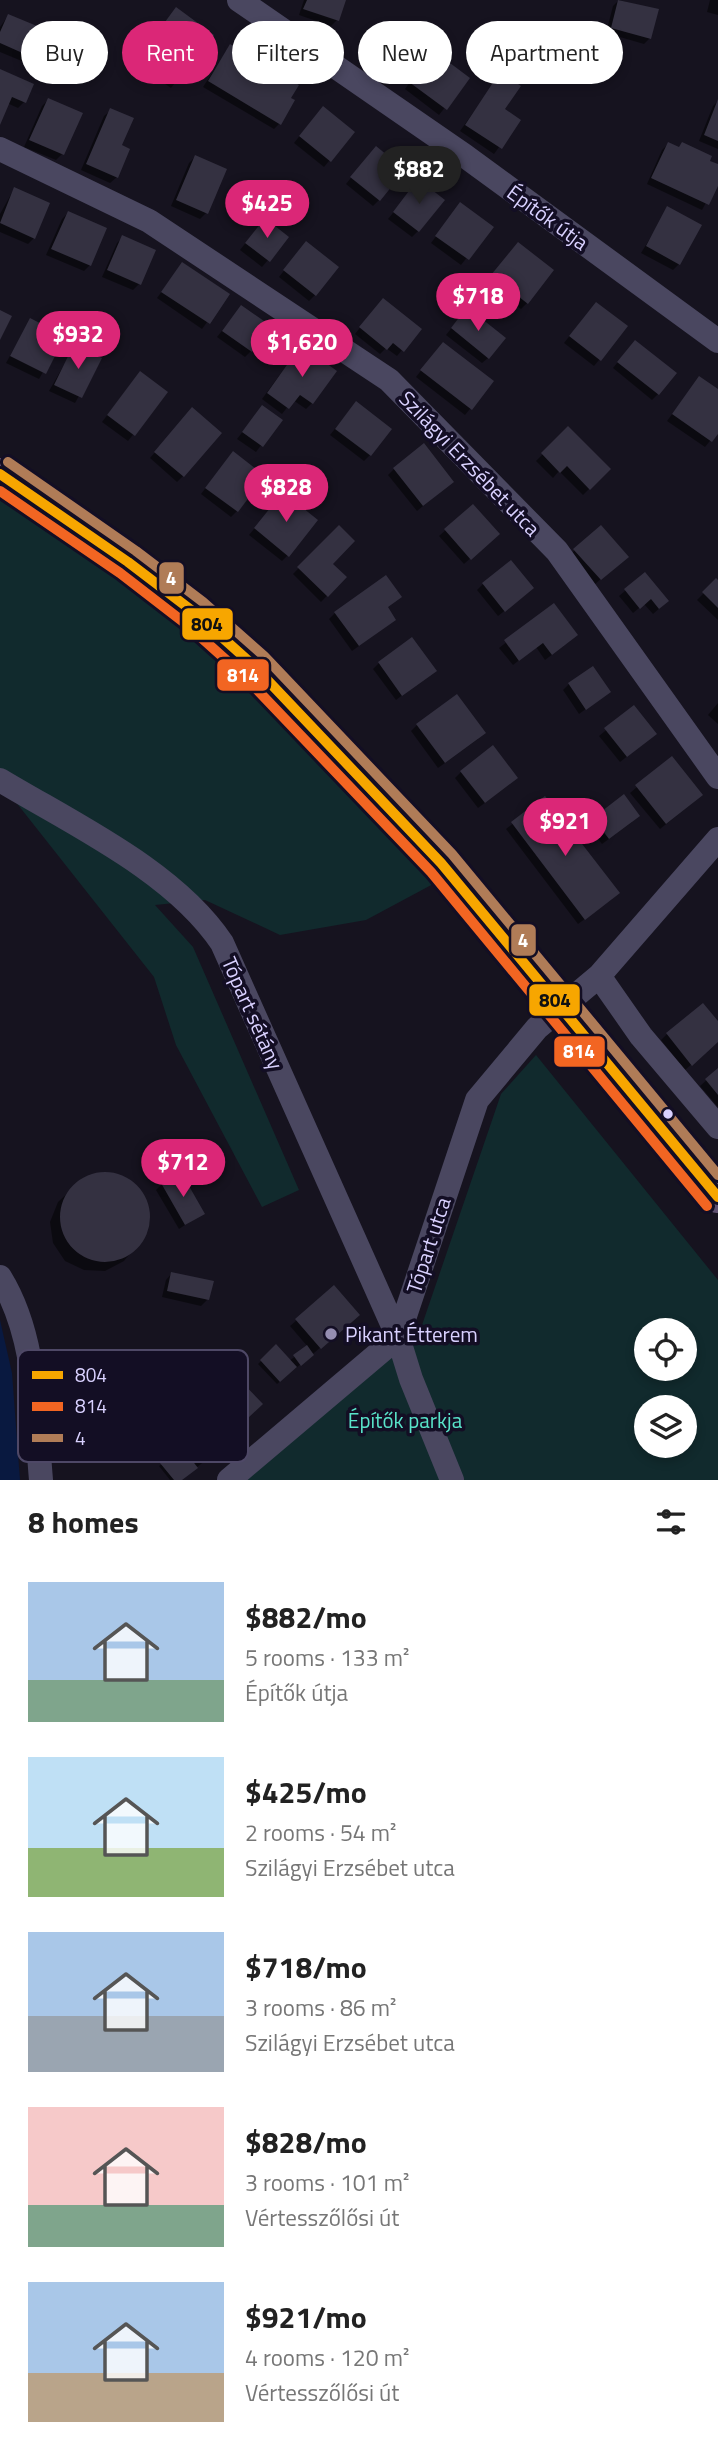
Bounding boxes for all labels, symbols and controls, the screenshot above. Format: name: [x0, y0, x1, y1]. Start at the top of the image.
chip: Buy: [21, 21, 108, 84]
chip: Rent: [122, 21, 218, 84]
chip: Filters: [232, 21, 344, 84]
chip: New: [358, 21, 452, 84]
chip: Apartment: [466, 21, 623, 84]
pin: $882: [378, 146, 460, 206]
text: $882: [393, 151, 445, 186]
street label: Építők útja: [501, 176, 596, 258]
pin: $425: [226, 180, 308, 240]
text: $425: [241, 185, 293, 220]
pin: $718: [437, 274, 519, 333]
text: $718: [452, 278, 504, 313]
pin: $932: [37, 312, 119, 371]
text: $932: [52, 316, 104, 351]
pin: $1,620: [245, 320, 359, 379]
text: $1,620: [267, 324, 337, 359]
street label: Szilágyi Erzsébet utca: [392, 383, 548, 543]
pin: $828: [245, 464, 327, 524]
text: $828: [260, 469, 312, 504]
line badge: 4: [158, 561, 185, 595]
text: 4: [166, 563, 176, 592]
line badge: 804: [181, 607, 234, 641]
text: 804: [191, 609, 223, 638]
line badge: 814: [216, 658, 270, 692]
text: 814: [227, 660, 259, 689]
pin: $921: [524, 798, 606, 858]
text: $921: [539, 803, 591, 838]
line badge: 4: [510, 923, 537, 957]
text: 4: [518, 925, 528, 954]
street label: Tópart sétány: [214, 951, 292, 1075]
line badge: 804: [528, 983, 581, 1017]
text: 804: [539, 985, 571, 1014]
line badge: 814: [553, 1035, 606, 1068]
text: 814: [563, 1036, 595, 1065]
unlabelled marker: [661, 1107, 675, 1121]
pin: $712: [142, 1140, 224, 1199]
text: $712: [157, 1144, 209, 1179]
street label: Tópart utca: [397, 1192, 459, 1297]
place label: Pikant Étterem: [345, 1318, 478, 1350]
map controls: [634, 1318, 697, 1458]
button: locate: [634, 1318, 697, 1381]
marker: Pikant Étterem: [323, 1326, 339, 1342]
legend: [18, 1350, 248, 1462]
text: 804: [75, 1360, 107, 1389]
text: 814: [75, 1391, 107, 1420]
button: layers: [634, 1395, 697, 1458]
park label: Építők parkja: [348, 1404, 463, 1436]
text: 4: [75, 1423, 86, 1452]
text: 8 homes: [28, 1499, 139, 1545]
icon: filters: [652, 1503, 690, 1541]
text: $882/mo: [245, 1594, 367, 1640]
icon: home: [84, 1610, 168, 1694]
text: 5 rooms · 133 m²: [245, 1640, 409, 1675]
text: Építők útja: [245, 1675, 348, 1710]
text: $425/mo: [245, 1769, 367, 1815]
icon: home: [84, 1785, 168, 1869]
text: 2 rooms · 54 m²: [245, 1815, 396, 1850]
text: Szilágyi Erzsébet utca: [245, 1850, 455, 1885]
text: $718/mo: [245, 1944, 367, 1990]
icon: home: [84, 1960, 168, 2044]
text: 3 rooms · 86 m²: [245, 1990, 396, 2025]
text: Szilágyi Erzsébet utca: [245, 2025, 455, 2060]
text: $828/mo: [245, 2119, 367, 2165]
icon: home: [84, 2135, 168, 2219]
text: 3 rooms · 101 m²: [245, 2165, 409, 2200]
text: Vértesszőlősi út: [245, 2200, 399, 2235]
text: $921/mo: [245, 2294, 367, 2340]
icon: home: [84, 2310, 168, 2394]
text: 4 rooms · 120 m²: [245, 2340, 409, 2375]
text: Vértesszőlősi út: [245, 2375, 399, 2410]

